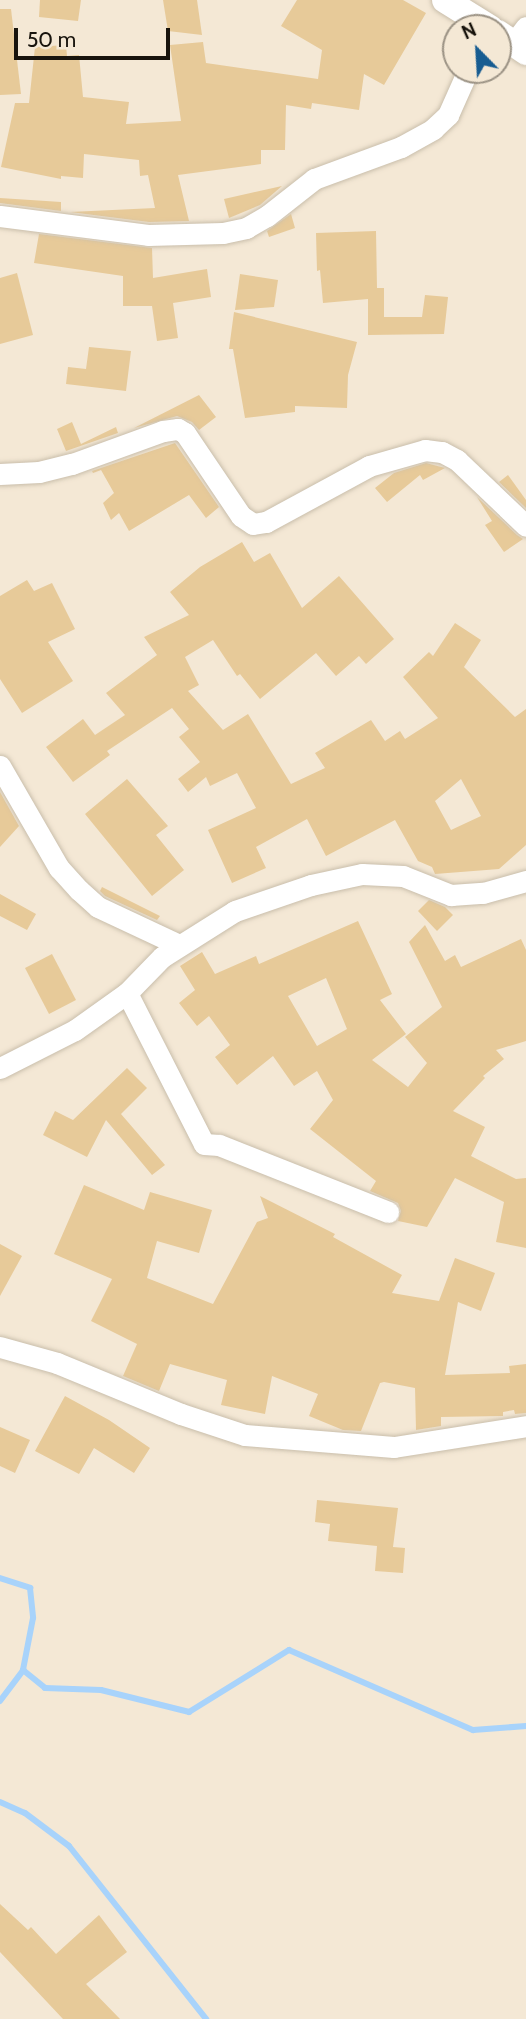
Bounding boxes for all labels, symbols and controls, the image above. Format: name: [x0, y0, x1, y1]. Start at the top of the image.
scale bar: [18, 14, 173, 58]
north arrow: [442, 14, 512, 84]
text: N: [458, 18, 480, 44]
text: 50 m: [27, 27, 76, 52]

